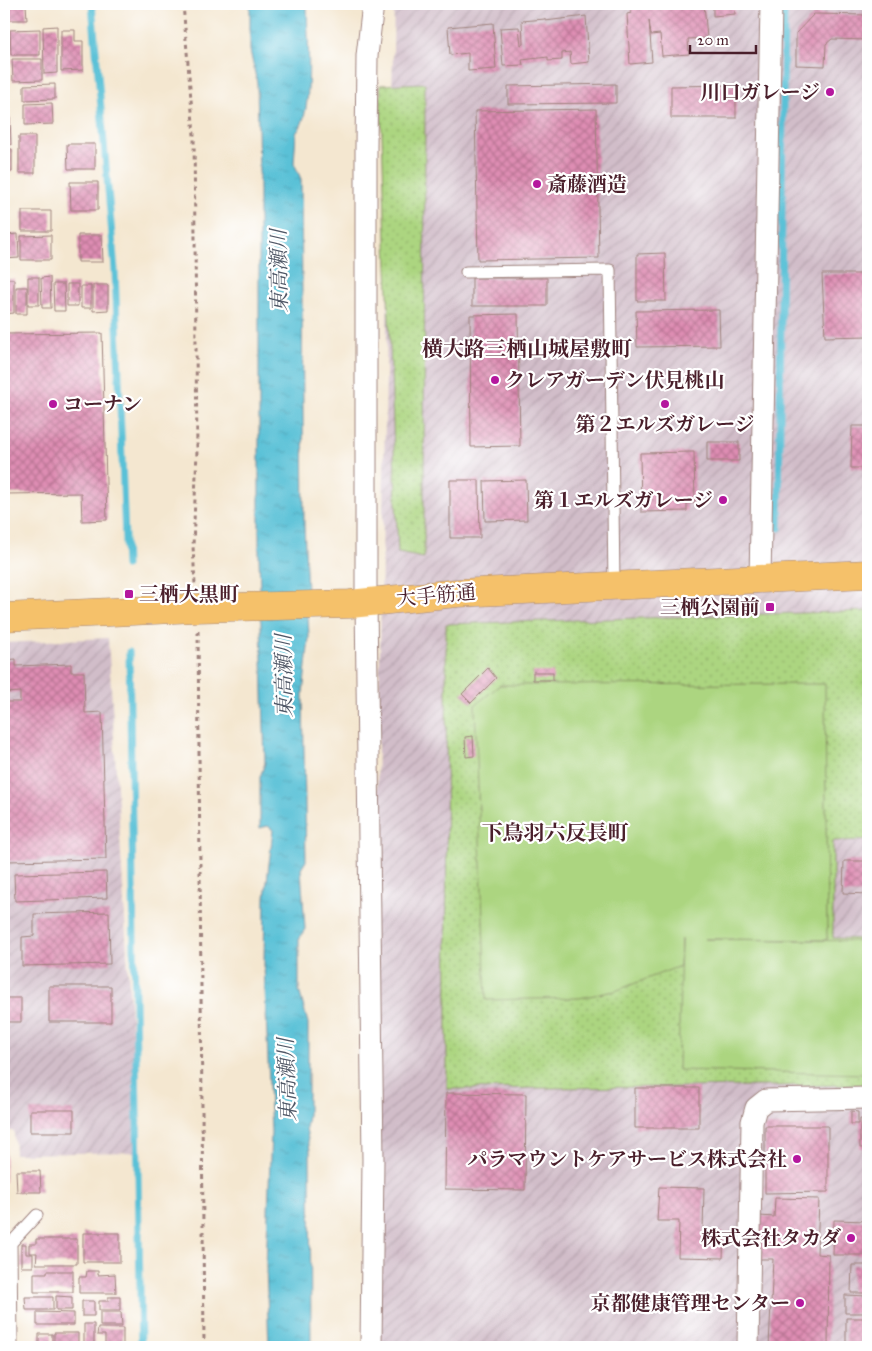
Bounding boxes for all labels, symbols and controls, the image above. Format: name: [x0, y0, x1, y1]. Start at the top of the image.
scale bar: [690, 22, 756, 54]
text: 20 m: [697, 31, 729, 49]
place label: 川口ガレージ: [700, 80, 820, 104]
marker: 川口ガレージ: [824, 86, 836, 98]
place label: 斎藤酒造: [547, 172, 627, 196]
marker: 斎藤酒造: [531, 178, 543, 190]
water label: 東高瀬川: [265, 227, 293, 313]
district label: 横大路三栖山城屋敷町: [422, 336, 632, 362]
place label: クレアガーデン伏見桃山: [505, 368, 724, 392]
marker: クレアガーデン伏見桃山: [489, 374, 501, 386]
place label: コーナン: [63, 392, 142, 416]
marker: コーナン: [47, 398, 59, 410]
marker: 第２エルズガレージ: [659, 398, 671, 410]
place label: 第２エルズガレージ: [576, 412, 755, 436]
place label: 第１エルズガレージ: [534, 488, 713, 512]
marker: 第１エルズガレージ: [717, 494, 729, 506]
street label: 大手筋通: [395, 580, 477, 610]
place label: 三栖大黒町: [139, 582, 240, 606]
marker: 三栖大黒町: [123, 588, 135, 600]
place label: 三栖公園前: [660, 595, 760, 619]
marker: 三栖公園前: [764, 601, 776, 613]
water label: 東高瀬川: [270, 632, 298, 718]
district label: 下鳥羽六反長町: [482, 820, 629, 846]
water label: 東高瀬川: [272, 1036, 301, 1122]
place label: パラマウントケアサービス株式会社: [467, 1147, 787, 1171]
marker: パラマウントケアサービス株式会社: [791, 1153, 803, 1165]
place label: 株式会社タカダ: [701, 1226, 841, 1250]
marker: 株式会社タカダ: [845, 1232, 857, 1244]
place label: 京都健康管理センター: [591, 1291, 790, 1315]
marker: 京都健康管理センター: [794, 1297, 806, 1309]

